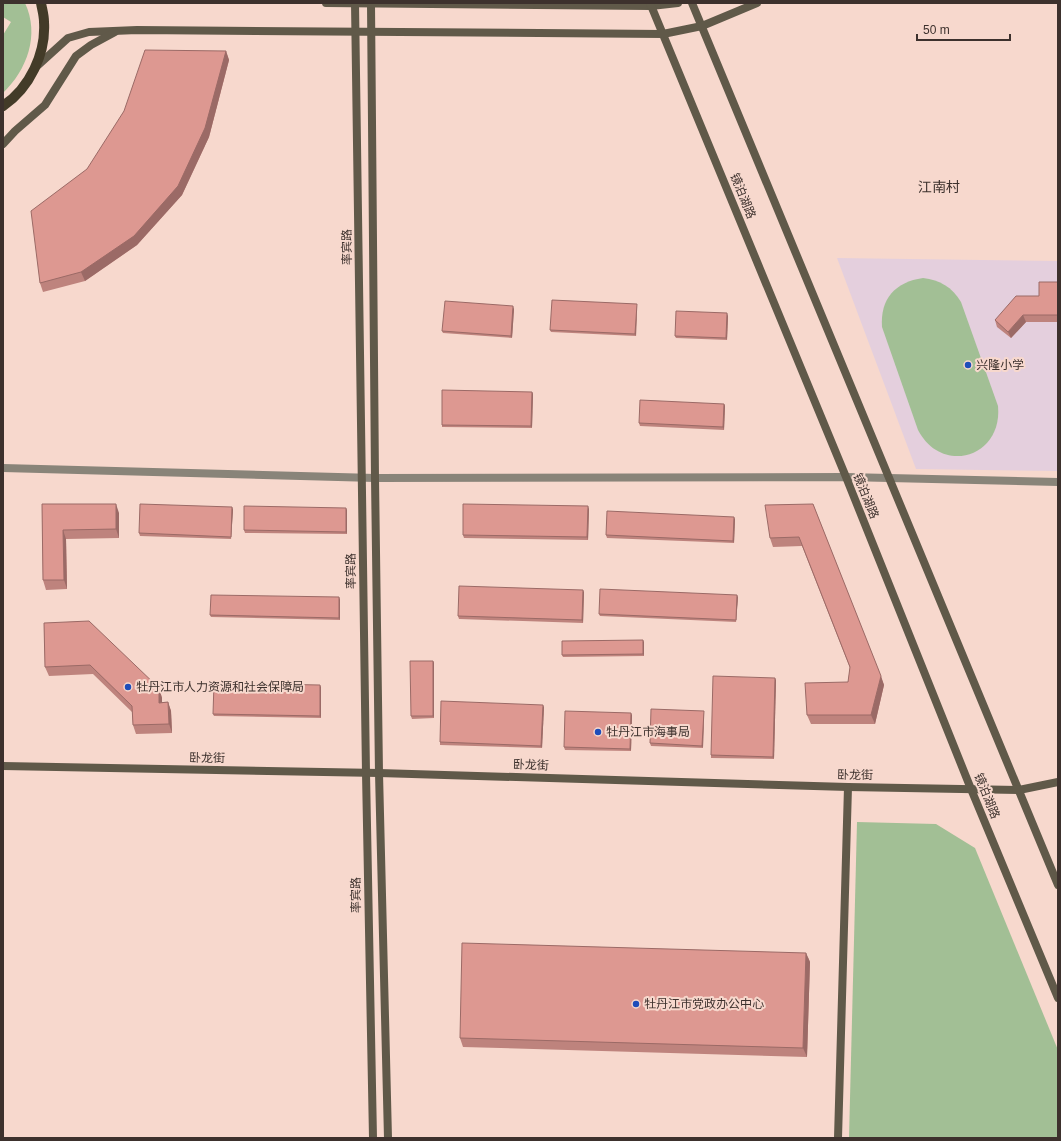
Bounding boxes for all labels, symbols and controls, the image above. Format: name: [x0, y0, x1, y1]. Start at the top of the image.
scale bar: [917, 16, 1010, 42]
text: 50 m: [923, 23, 950, 37]
street label: 镜泊湖路: [728, 171, 758, 221]
district label: 江南村: [918, 179, 960, 195]
street label: 率宾路: [340, 229, 354, 265]
place label: 兴隆小学: [976, 358, 1024, 372]
marker: 兴隆小学: [963, 360, 973, 370]
street label: 镜泊湖路: [851, 471, 881, 521]
street label: 率宾路: [344, 553, 358, 589]
place label: 牡丹江市人力资源和社会保障局: [136, 680, 304, 694]
marker: 牡丹江市人力资源和社会保障局: [123, 682, 133, 692]
place label: 牡丹江市海事局: [606, 725, 690, 739]
marker: 牡丹江市海事局: [593, 727, 603, 737]
street label: 卧龙街: [189, 751, 225, 765]
street label: 卧龙街: [513, 757, 549, 773]
street label: 卧龙街: [837, 768, 873, 782]
street label: 镜泊湖路: [972, 771, 1002, 821]
street label: 率宾路: [349, 877, 363, 913]
place label: 牡丹江市党政办公中心: [644, 997, 764, 1011]
marker: 牡丹江市党政办公中心: [631, 999, 641, 1009]

